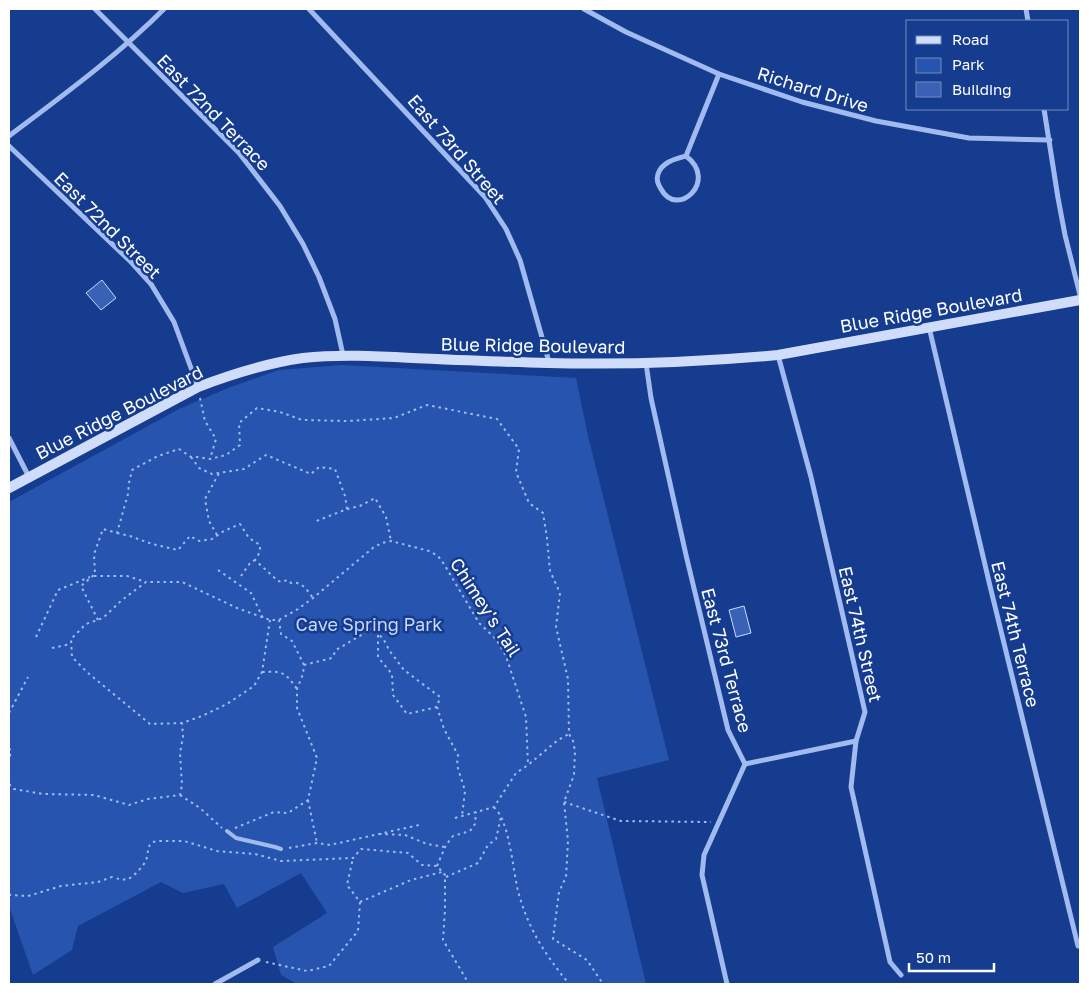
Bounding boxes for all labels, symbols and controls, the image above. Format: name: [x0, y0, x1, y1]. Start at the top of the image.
legend: [906, 20, 1069, 110]
text: Road: [952, 30, 989, 48]
street label: East 72nd Terrace: [153, 49, 275, 175]
text: Park: [952, 55, 985, 73]
street label: Richard Drive: [755, 62, 871, 116]
text: Building: [952, 80, 1012, 98]
street label: East 73rd Street: [403, 90, 511, 208]
street label: East 72nd Street: [50, 167, 166, 283]
street label: Blue Ridge Boulevard: [838, 283, 1024, 337]
street label: Blue Ridge Boulevard: [440, 332, 626, 358]
street label: Blue Ridge Boulevard: [32, 360, 206, 464]
street label: Chimey's Tail: [446, 554, 526, 661]
street label: East 74th Terrace: [987, 559, 1045, 709]
street label: East 74th Street: [835, 564, 887, 704]
street label: East 73rd Terrace: [697, 585, 757, 735]
park label: Cave Spring Park: [296, 613, 442, 635]
scale bar: [909, 940, 994, 972]
text: 50 m: [916, 948, 951, 966]

